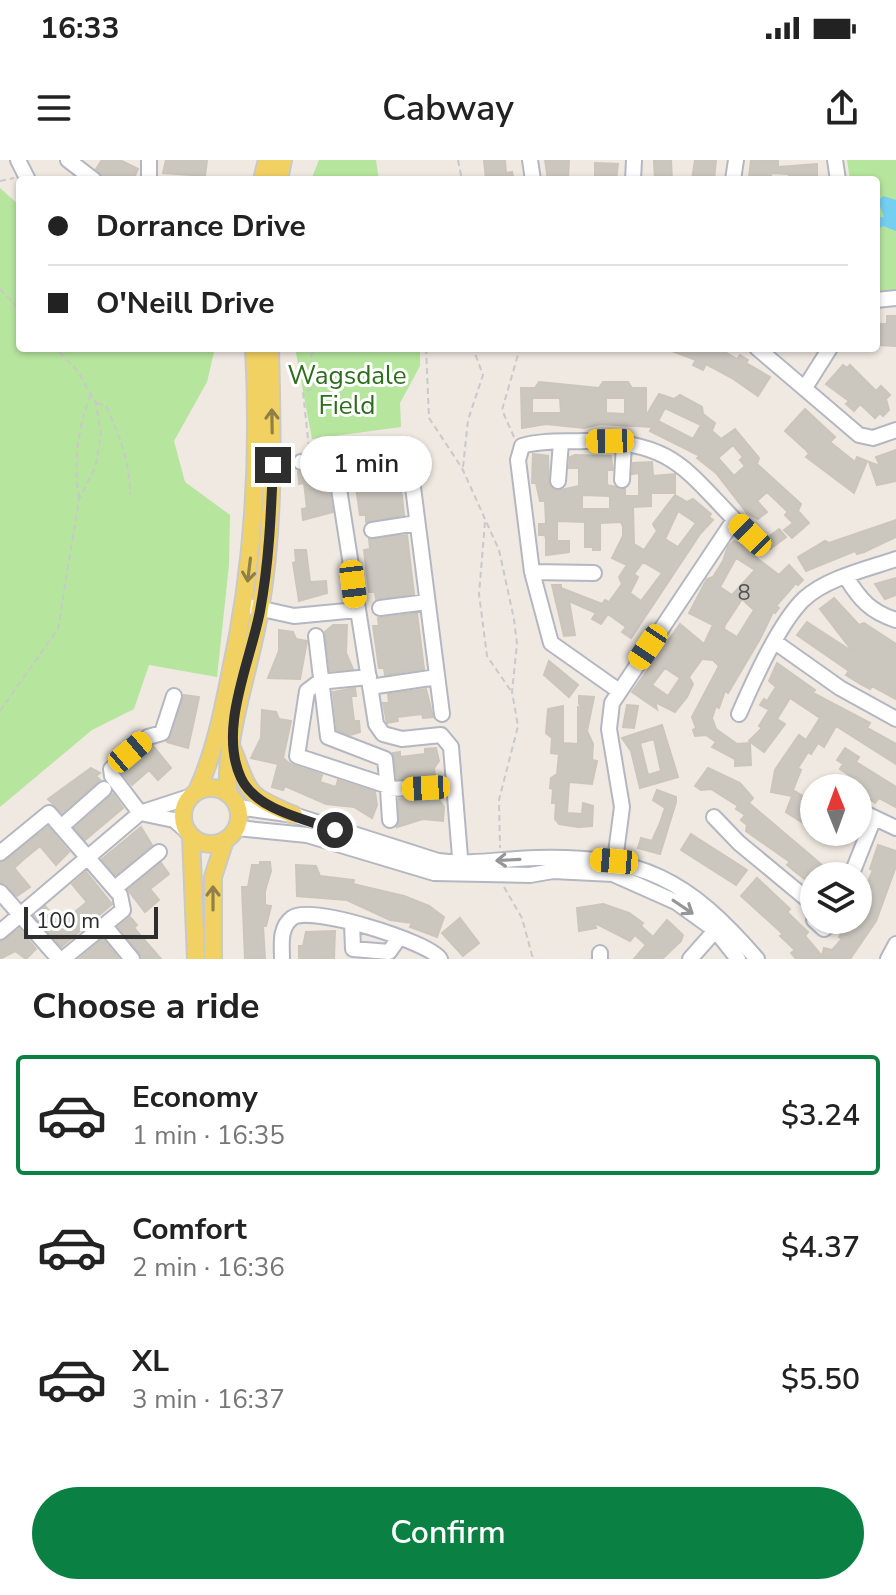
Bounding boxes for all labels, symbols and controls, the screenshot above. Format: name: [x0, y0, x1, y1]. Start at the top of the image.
text: 16:33: [40, 8, 119, 49]
text: Cabway: [382, 84, 514, 133]
icon: menu: [32, 86, 76, 130]
icon: share: [820, 86, 864, 130]
text: Dorrance Drive: [96, 206, 306, 247]
text: O'Neill Drive: [96, 283, 274, 324]
park label: Wagsdale Field: [288, 358, 407, 423]
one-way arrow: [264, 408, 279, 435]
car: [586, 429, 634, 453]
callout: 1 min: [301, 437, 433, 493]
text: 1 min: [333, 446, 399, 481]
route end: [255, 447, 291, 483]
car: [724, 510, 776, 560]
one-way arrow: [241, 556, 256, 583]
car: [338, 559, 368, 609]
house number: 8: [737, 578, 751, 608]
car: [625, 620, 671, 674]
car: [104, 727, 156, 777]
north arrow: [800, 774, 872, 846]
map controls: [800, 774, 872, 934]
car: [401, 775, 451, 801]
route start: [317, 812, 353, 848]
car: [589, 847, 639, 875]
one-way arrow: [495, 852, 522, 867]
button: layers: [800, 862, 872, 934]
one-way arrow: [205, 885, 221, 912]
one-way arrow: [671, 899, 693, 916]
scale bar: [24, 903, 158, 939]
text: 100 m: [36, 906, 100, 936]
text: Choose a ride: [32, 982, 260, 1031]
text: Economy: [132, 1077, 258, 1118]
icon: car: [36, 1079, 108, 1151]
text: $3.24: [781, 1095, 860, 1136]
text: 1 min · 16:35: [132, 1118, 285, 1153]
text: Comfort: [132, 1209, 247, 1250]
icon: car: [36, 1211, 108, 1283]
text: $4.37: [781, 1227, 860, 1268]
text: 2 min · 16:36: [132, 1250, 285, 1285]
text: XL: [132, 1341, 169, 1382]
icon: car: [36, 1343, 108, 1415]
text: $5.50: [781, 1359, 860, 1400]
text: 3 min · 16:37: [132, 1382, 285, 1417]
button: Confirm: [32, 1487, 864, 1579]

